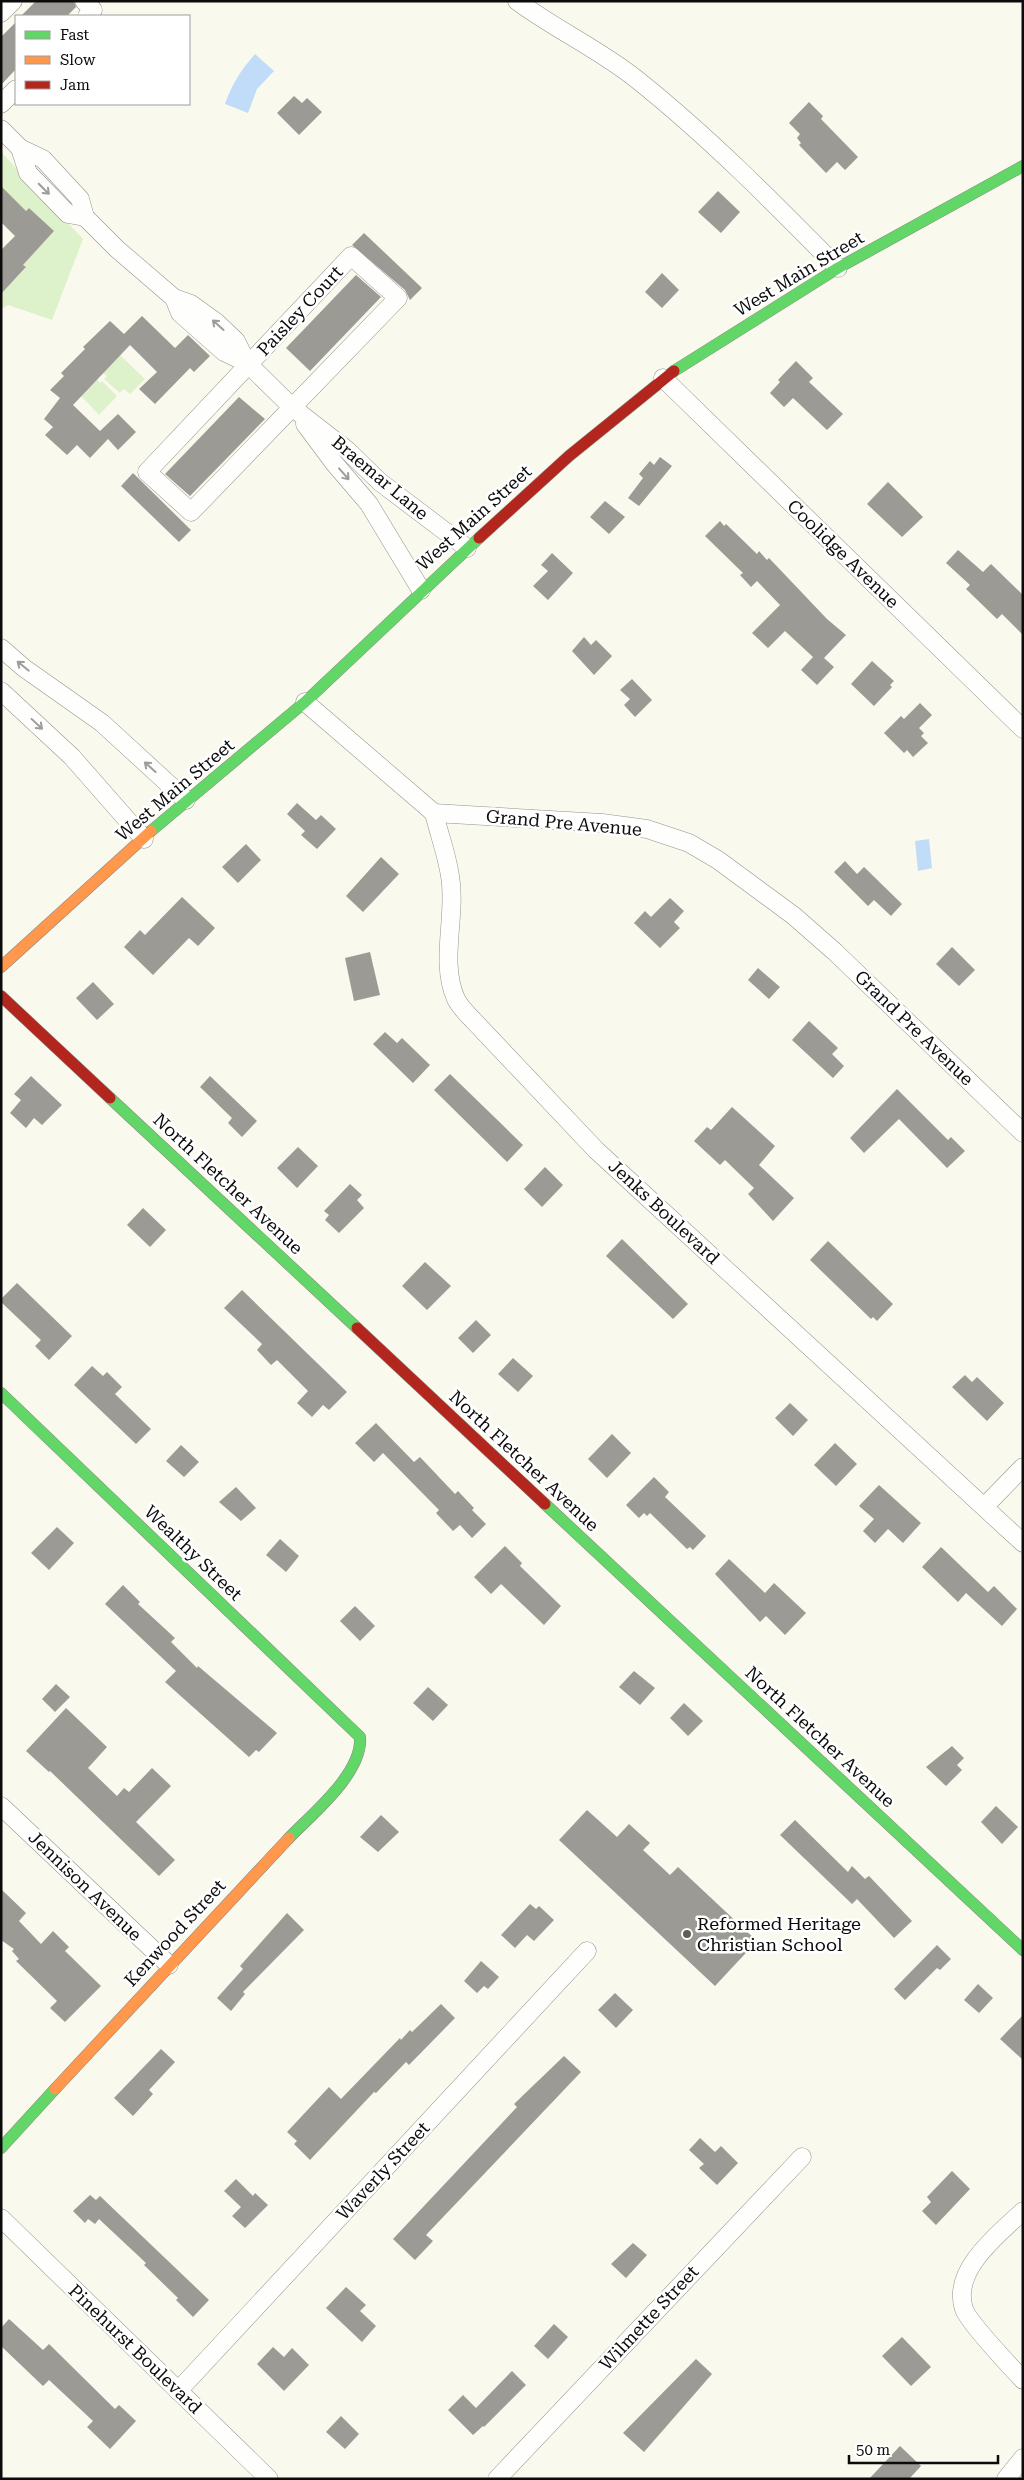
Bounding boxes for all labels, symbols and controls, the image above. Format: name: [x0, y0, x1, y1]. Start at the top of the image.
legend: [15, 15, 190, 105]
text: Fast: [60, 26, 90, 44]
text: Slow: [60, 51, 96, 69]
text: Jam: [60, 76, 90, 94]
one-way arrow: [38, 183, 50, 195]
street label: West Main Street: [730, 226, 868, 321]
street label: Paisley Court: [253, 261, 347, 360]
one-way arrow: [212, 319, 225, 331]
street label: Braemar Lane: [328, 431, 433, 524]
street label: West Main Street: [412, 460, 536, 575]
one-way arrow: [338, 468, 349, 481]
street label: Coolidge Avenue: [783, 495, 903, 612]
one-way arrow: [17, 661, 30, 672]
one-way arrow: [31, 718, 44, 730]
street label: West Main Street: [111, 734, 238, 845]
one-way arrow: [144, 761, 157, 773]
street label: Grand Pre Avenue: [485, 805, 643, 840]
street label: Grand Pre Avenue: [851, 966, 978, 1090]
street label: North Fletcher Avenue: [149, 1109, 308, 1258]
street label: Jenks Boulevard: [605, 1155, 724, 1269]
street label: North Fletcher Avenue: [445, 1386, 604, 1535]
street label: Wealthy Street: [140, 1501, 247, 1605]
street label: North Fletcher Avenue: [741, 1662, 900, 1811]
street label: Jennison Avenue: [24, 1826, 146, 1945]
street label: Kenwood Street: [120, 1875, 230, 1990]
place label: Reformed Heritage Christian School: [697, 1913, 861, 1955]
marker: Reformed Heritage Christian School: [681, 1928, 693, 1940]
street label: Waverly Street: [332, 2117, 434, 2224]
street label: Wilmette Street: [595, 2261, 703, 2374]
street label: Pinehurst Boulevard: [64, 2280, 207, 2418]
scale bar: [849, 2432, 998, 2464]
text: 50 m: [856, 2441, 891, 2459]

